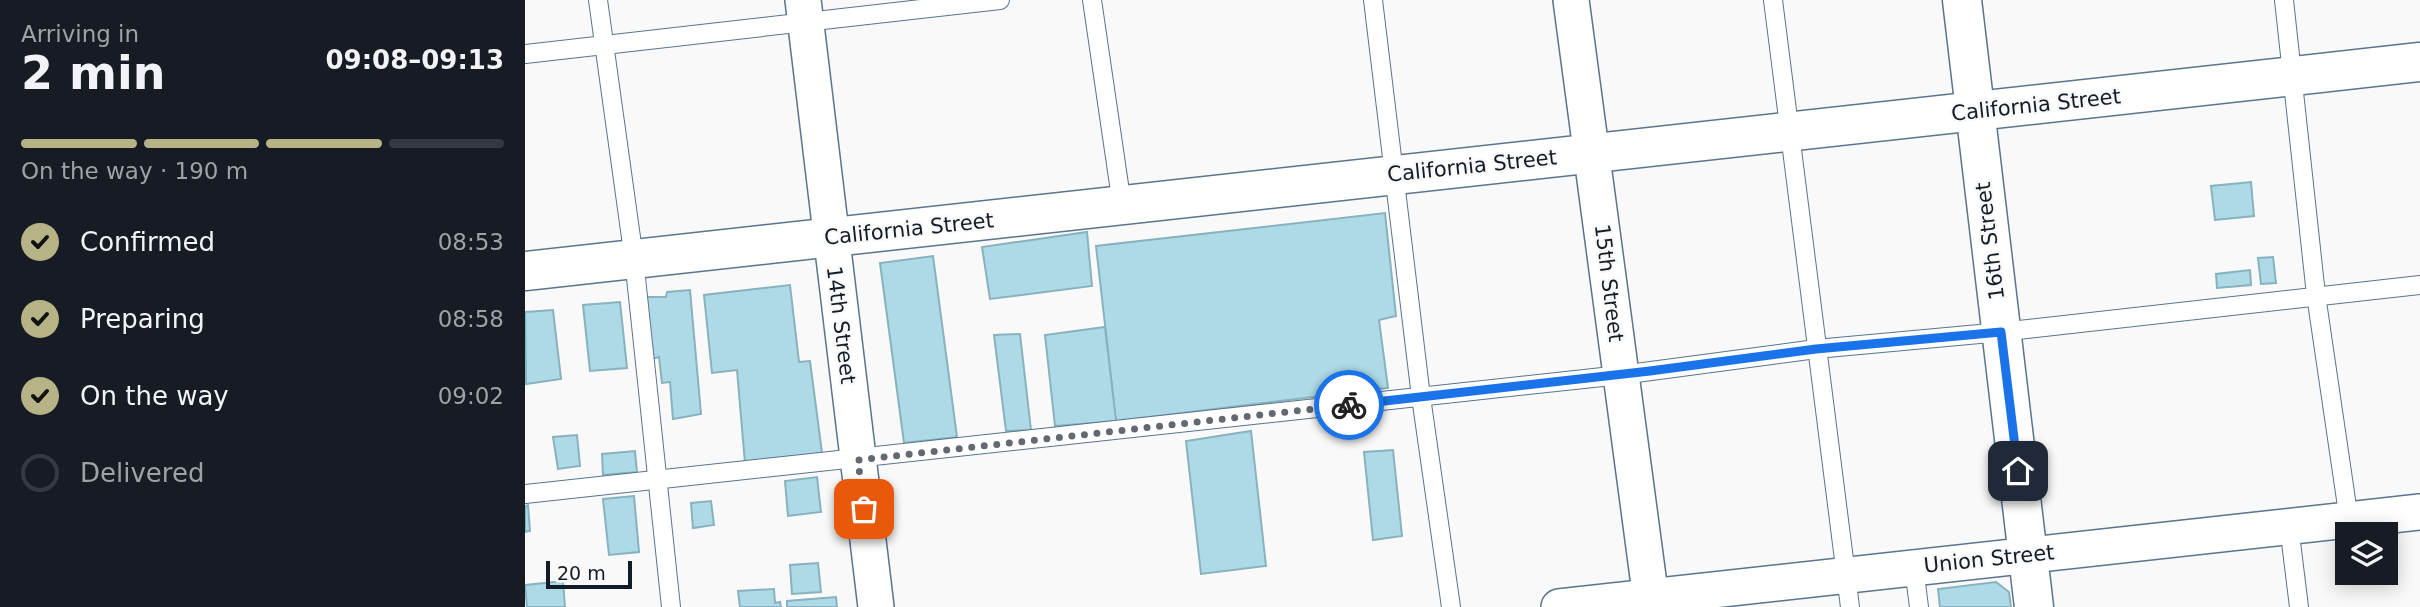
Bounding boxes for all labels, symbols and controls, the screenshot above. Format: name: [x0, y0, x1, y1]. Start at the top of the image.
text: Arriving in: [21, 21, 139, 47]
text: 09:08–09:13: [325, 45, 504, 75]
text: 2 min: [21, 46, 165, 100]
street label: California Street: [1950, 84, 2122, 126]
street label: California Street: [1386, 145, 1558, 187]
text: On the way · 190 m: [21, 158, 248, 184]
street label: 16th Street: [1971, 181, 2009, 301]
street label: California Street: [823, 208, 995, 250]
icon: check: [21, 223, 59, 261]
street label: 15th Street: [1590, 223, 1628, 343]
text: Confirmed: [80, 227, 215, 257]
text: 08:53: [438, 229, 504, 255]
street label: 14th Street: [822, 265, 860, 385]
icon: check: [21, 300, 59, 338]
text: Preparing: [80, 304, 205, 334]
text: 08:58: [438, 306, 504, 332]
courier: [1314, 370, 1384, 440]
icon: check: [21, 377, 59, 415]
text: On the way: [80, 381, 229, 411]
text: 09:02: [438, 383, 504, 409]
icon: bike: [1330, 386, 1368, 424]
pin: [1988, 441, 2048, 501]
icon: home: [1999, 452, 2037, 490]
text: Delivered: [80, 458, 204, 488]
pin: [834, 479, 894, 539]
icon: bag: [845, 490, 883, 528]
map controls: [2335, 522, 2398, 585]
button: layers: [2335, 522, 2398, 585]
street label: Union Street: [1923, 540, 2055, 578]
scale bar: [546, 558, 632, 590]
text: 20 m: [557, 562, 606, 584]

